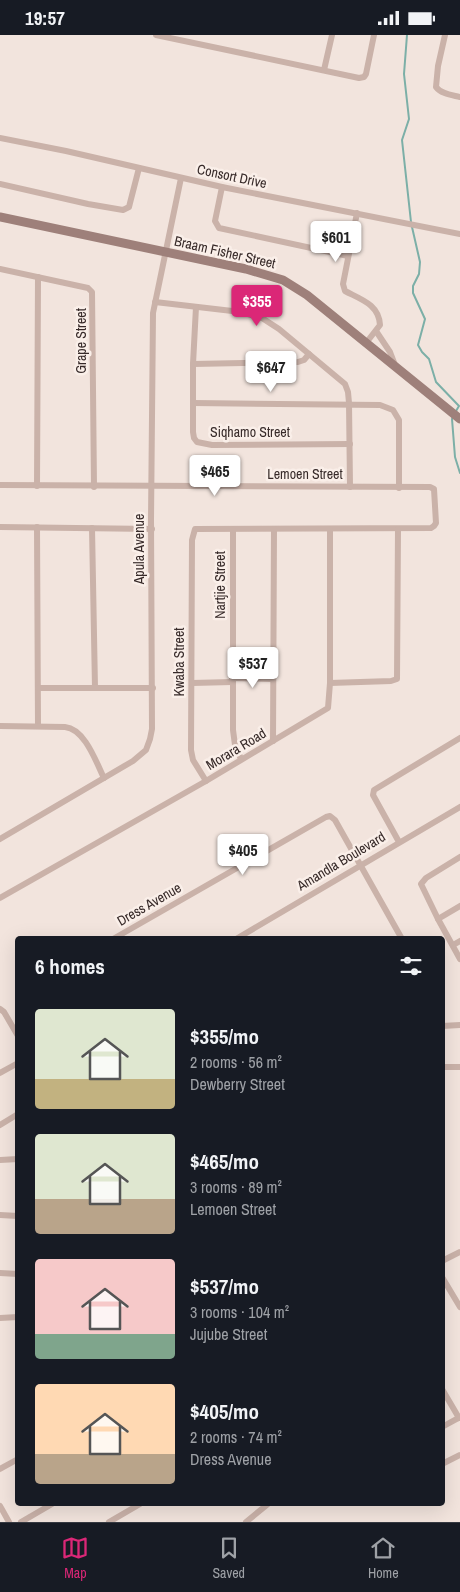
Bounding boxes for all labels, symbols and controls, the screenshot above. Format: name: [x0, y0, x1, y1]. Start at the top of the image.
text: 19:57: [25, 5, 65, 31]
street label: Consort Drive: [195, 160, 269, 192]
pin: $601: [306, 221, 366, 263]
text: $601: [321, 226, 351, 248]
street label: Braam Fisher Street: [173, 232, 277, 272]
pin: $355: [227, 285, 287, 327]
text: $355: [242, 290, 272, 312]
street label: Grape Street: [72, 308, 90, 374]
pin: $647: [241, 351, 301, 393]
text: $647: [256, 356, 286, 378]
street label: Siqhamo Street: [210, 423, 290, 441]
pin: $465: [185, 455, 245, 497]
text: $465: [200, 460, 230, 482]
street label: Lemoen Street: [267, 465, 343, 483]
street label: Apula Avenue: [130, 514, 148, 585]
street label: Nartjie Street: [211, 551, 229, 619]
street label: Kwaba Street: [170, 628, 188, 696]
pin: $537: [223, 647, 283, 689]
text: $537: [238, 652, 268, 674]
street label: Morara Road: [203, 724, 269, 774]
street label: Amandla Boulevard: [293, 827, 389, 895]
pin: $405: [213, 833, 273, 876]
text: $405: [228, 839, 258, 861]
street label: Dress Avenue: [114, 878, 184, 930]
text: 6 homes: [35, 952, 105, 981]
icon: filters: [397, 952, 425, 980]
text: $355/mo: [190, 1022, 259, 1051]
icon: home: [75, 1029, 135, 1089]
text: 2 rooms · 56 m²: [190, 1051, 282, 1073]
text: Dewberry Street: [190, 1073, 285, 1095]
text: $465/mo: [190, 1147, 259, 1176]
icon: home: [75, 1154, 135, 1214]
text: 3 rooms · 89 m²: [190, 1176, 282, 1198]
text: Lemoen Street: [190, 1198, 276, 1220]
text: $537/mo: [190, 1272, 259, 1301]
icon: home: [75, 1279, 135, 1339]
text: 3 rooms · 104 m²: [190, 1301, 289, 1323]
text: Jujube Street: [190, 1323, 267, 1345]
text: $405/mo: [190, 1397, 259, 1426]
icon: home: [75, 1404, 135, 1464]
text: 2 rooms · 74 m²: [190, 1426, 282, 1448]
text: Dress Avenue: [190, 1448, 271, 1470]
tab: Map: [61, 1534, 89, 1582]
tab: Saved: [212, 1534, 245, 1582]
tab: Home: [368, 1534, 399, 1582]

